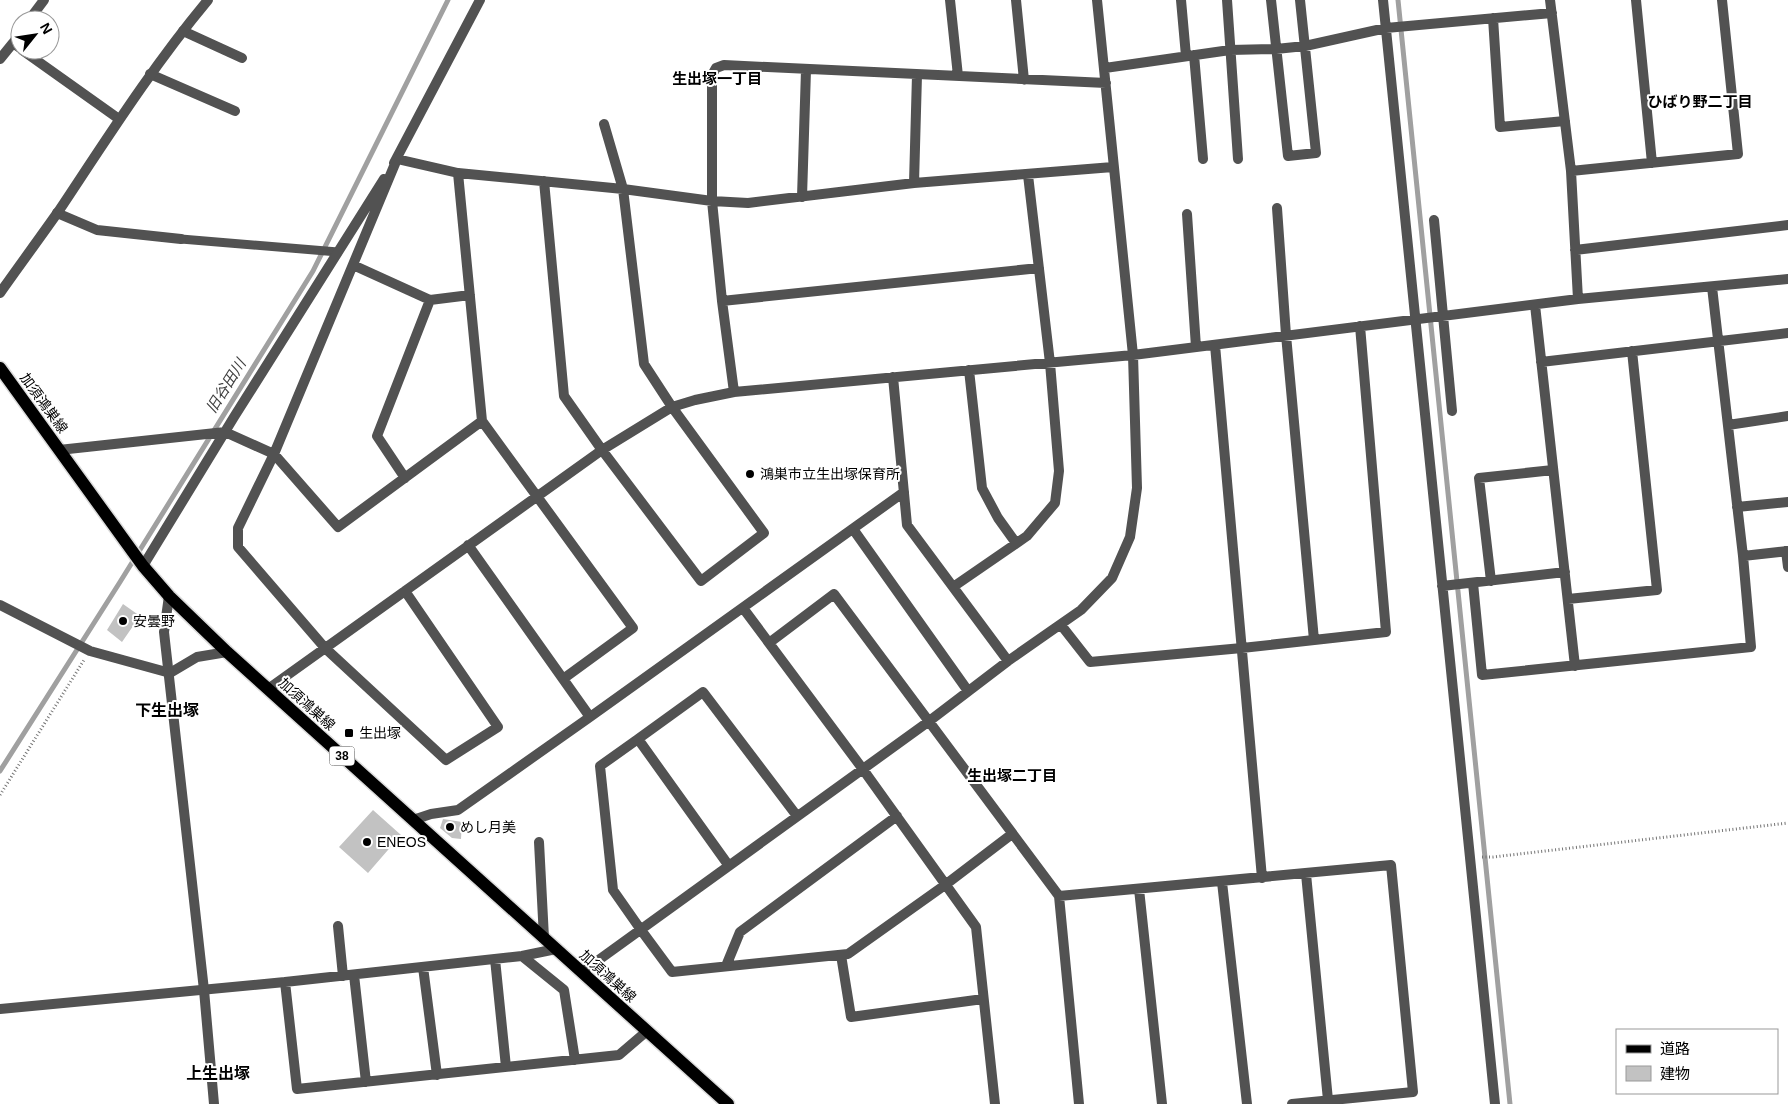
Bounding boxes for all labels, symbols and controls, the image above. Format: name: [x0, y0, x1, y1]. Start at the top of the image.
north arrow: [10, 10, 60, 60]
text: N: [37, 20, 56, 37]
district label: 生出塚一丁目: [672, 70, 762, 87]
district label: ひばり野二丁目: [1647, 93, 1753, 110]
water label: 旧谷田川: [202, 354, 250, 416]
street label: 加須鴻巣線: [17, 370, 71, 436]
place label: 鴻巣市立生出塚保育所: [760, 466, 900, 482]
marker: 鴻巣市立生出塚保育所: [744, 468, 756, 480]
place label: 安曇野: [133, 613, 175, 629]
marker: 安曇野: [117, 615, 129, 627]
street label: 加須鴻巣線: [276, 675, 338, 733]
district label: 下生出塚: [135, 702, 199, 719]
place label: 生出塚: [359, 725, 401, 741]
marker: 生出塚: [343, 727, 355, 739]
road number: 38: [330, 746, 354, 766]
district label: 生出塚二丁目: [967, 767, 1057, 784]
place label: めし月美: [460, 819, 516, 835]
marker: めし月美: [444, 821, 456, 833]
place label: ENEOS: [377, 834, 426, 850]
marker: ENEOS: [361, 836, 373, 848]
street label: 加須鴻巣線: [577, 947, 639, 1005]
legend: [1616, 1029, 1778, 1094]
text: 道路: [1660, 1040, 1690, 1057]
district label: 上生出塚: [186, 1065, 250, 1082]
text: 建物: [1660, 1065, 1690, 1082]

